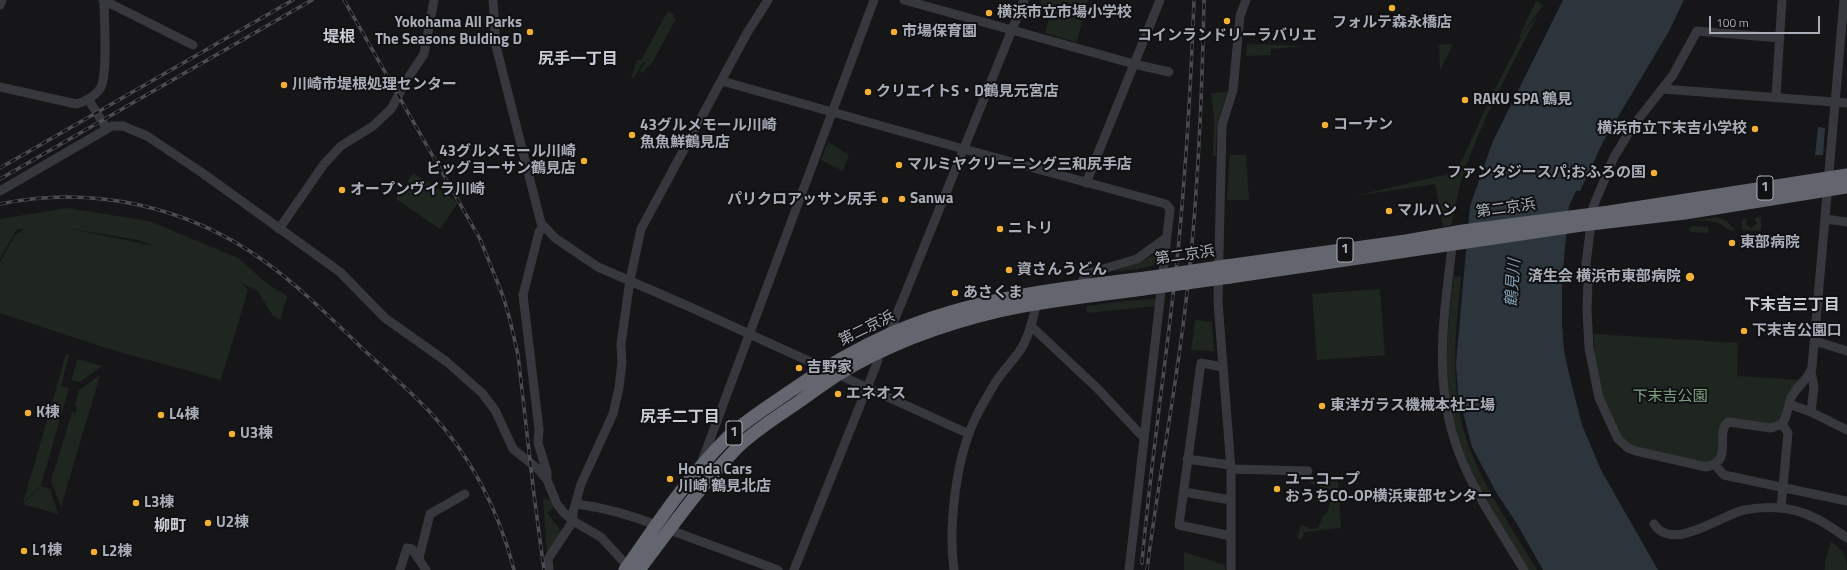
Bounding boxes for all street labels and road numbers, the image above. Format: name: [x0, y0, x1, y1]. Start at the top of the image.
road number: 1: [1757, 176, 1773, 200]
street label: 第二京浜: [1475, 196, 1537, 222]
road number: 1: [1337, 238, 1353, 262]
street label: 第二京浜: [1154, 243, 1216, 269]
street label: 第二京浜: [836, 308, 898, 350]
road number: 1: [726, 421, 742, 445]

